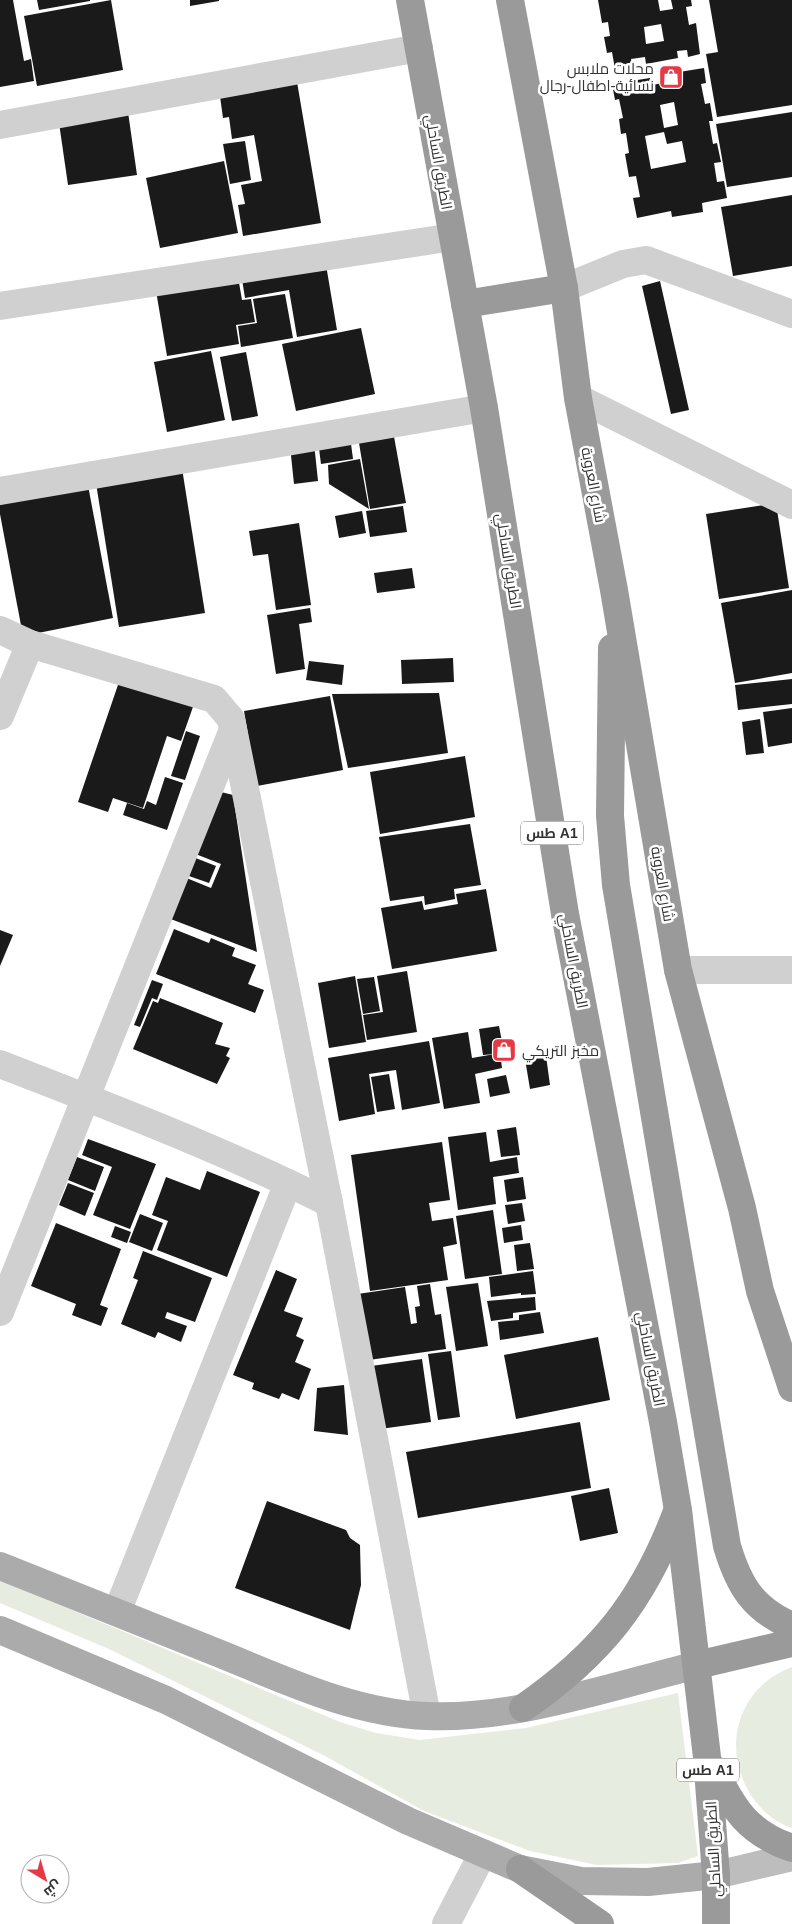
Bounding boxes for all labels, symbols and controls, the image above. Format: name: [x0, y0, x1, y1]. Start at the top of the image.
place label: محلات ملابس نسائية-اطفال-رجال: [540, 60, 654, 95]
shop icon: محلات ملابس نسائية-اطفال-رجال: [658, 64, 684, 90]
street label: الطريق الساحلي: [418, 113, 456, 212]
street label: شارع العروبة: [575, 446, 610, 525]
street label: الطريق الساحلي: [489, 512, 525, 611]
road number: طس A1: [521, 821, 583, 844]
street label: شارع العروبة: [645, 845, 678, 924]
street label: الطريق الساحلي: [553, 912, 592, 1011]
shop icon: مخبز التريكي: [491, 1037, 517, 1063]
place label: مخبز التريكي: [522, 1042, 599, 1063]
street label: الطريق الساحلي: [630, 1310, 669, 1409]
road number: طس A1: [677, 1758, 739, 1782]
street label: الطريق الساحلي: [702, 1800, 728, 1898]
north arrow: [20, 1854, 70, 1904]
text: ش: [40, 1877, 65, 1901]

